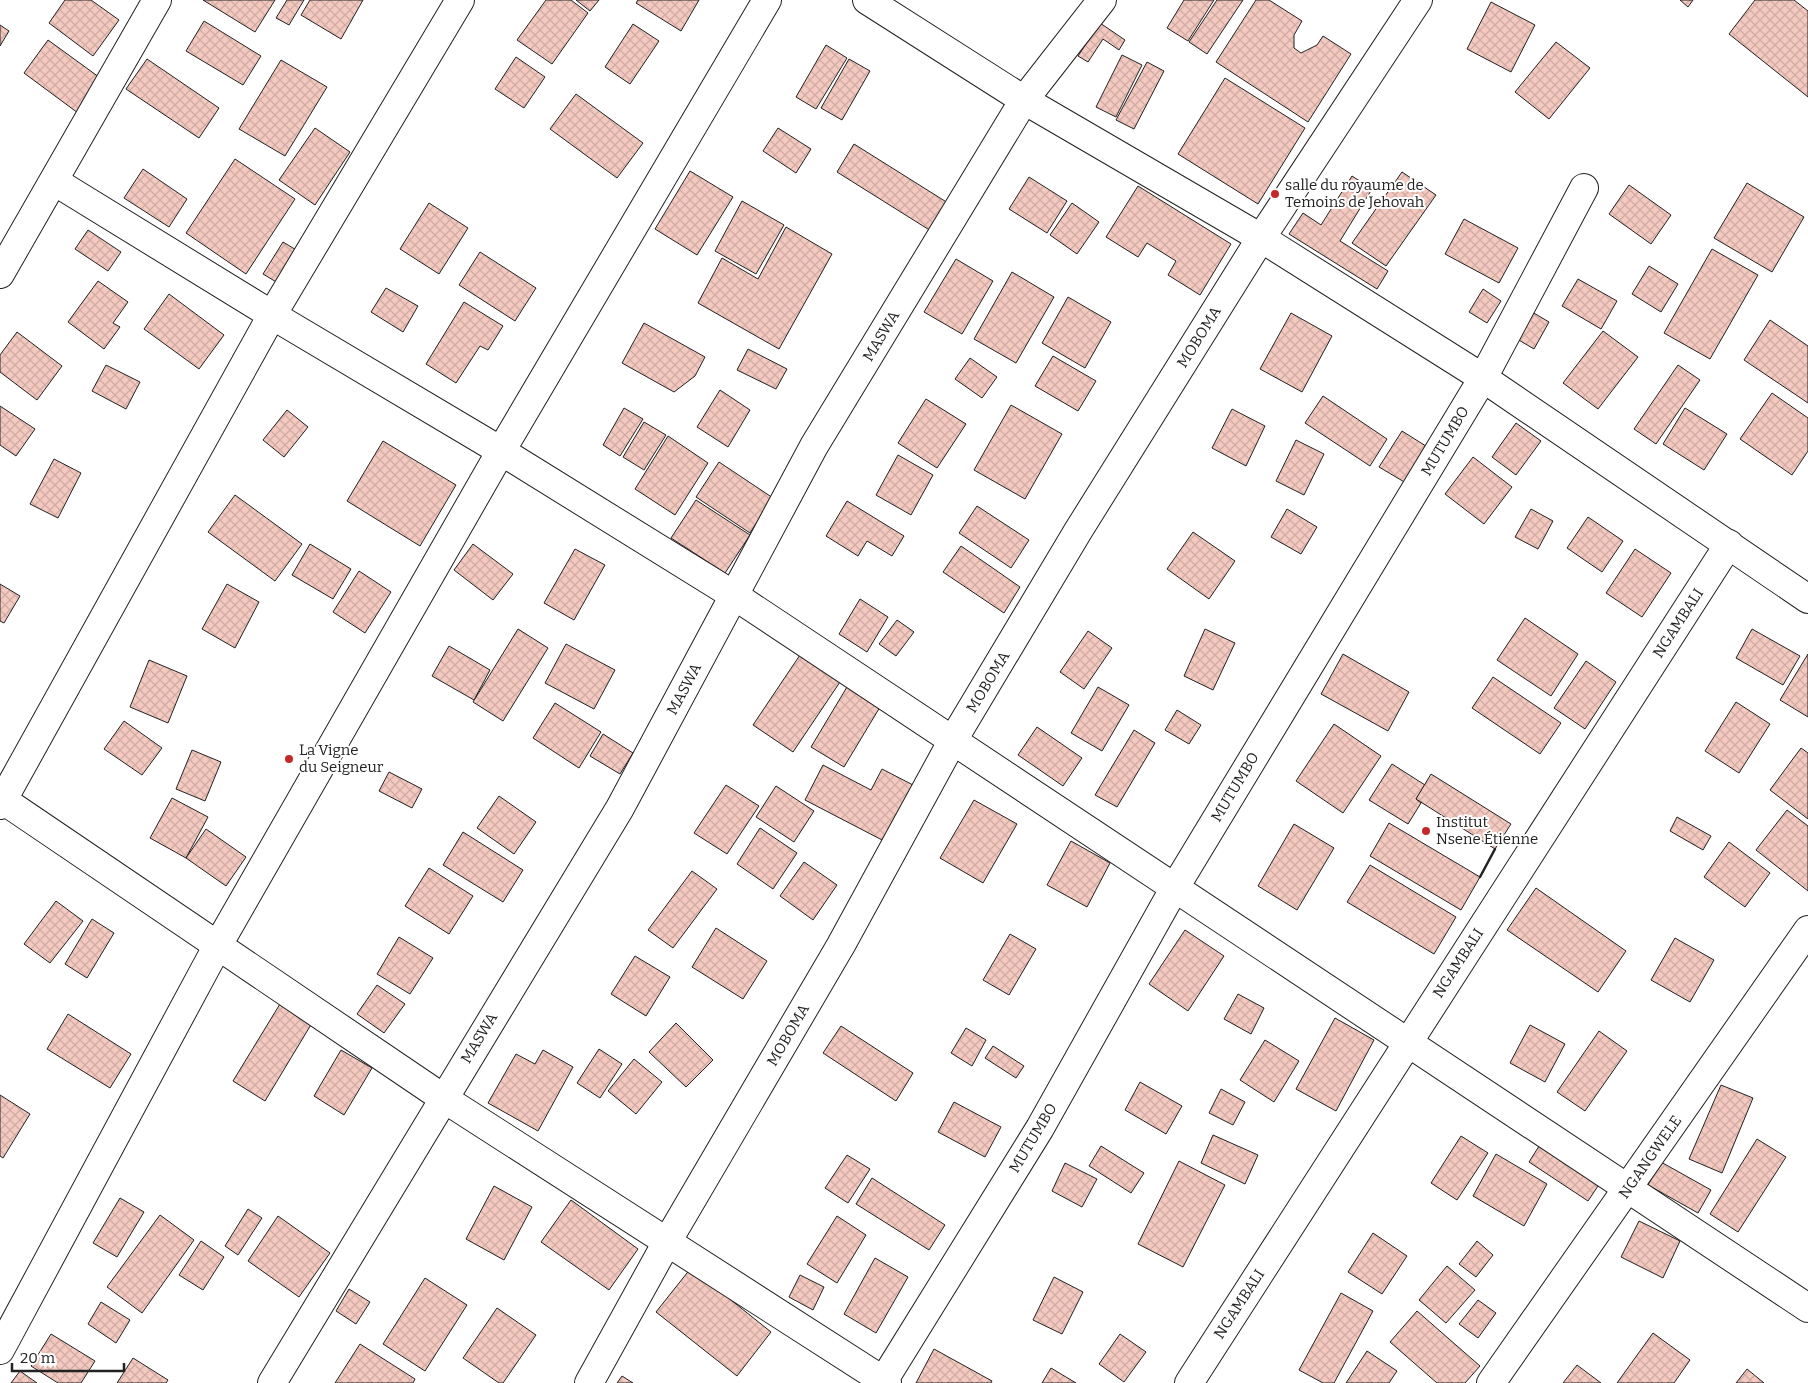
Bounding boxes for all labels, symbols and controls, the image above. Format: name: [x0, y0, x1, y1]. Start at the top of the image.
place label: salle du royaume de Temoins de Jehovah: [1285, 176, 1425, 211]
marker: salle du royaume de Temoins de Jehovah: [1269, 188, 1281, 200]
street label: MOBOMA: [1173, 303, 1225, 371]
street label: MASWA: [859, 307, 903, 365]
street label: MUTUMBO: [1417, 403, 1473, 479]
street label: NGAMBALI: [1649, 585, 1707, 661]
street label: MOBOMA: [963, 648, 1014, 716]
street label: MASWA: [663, 660, 705, 718]
place label: La Vigne du Seigneur: [299, 741, 384, 776]
street label: MUTUMBO: [1207, 749, 1263, 825]
marker: La Vigne du Seigneur: [283, 753, 295, 765]
place label: Institut Nsene Étienne: [1436, 813, 1538, 848]
marker: Institut Nsene Étienne: [1420, 825, 1432, 837]
street label: NGAMBALI: [1429, 925, 1487, 1001]
street label: MOBOMA: [763, 1000, 813, 1069]
street label: MASWA: [457, 1009, 501, 1067]
street label: MUTUMBO: [1005, 1100, 1061, 1176]
street label: NGANGWELE: [1615, 1112, 1685, 1202]
street label: NGAMBALI: [1210, 1266, 1268, 1342]
scale bar: [12, 1340, 125, 1372]
text: 20 m: [20, 1349, 56, 1367]

